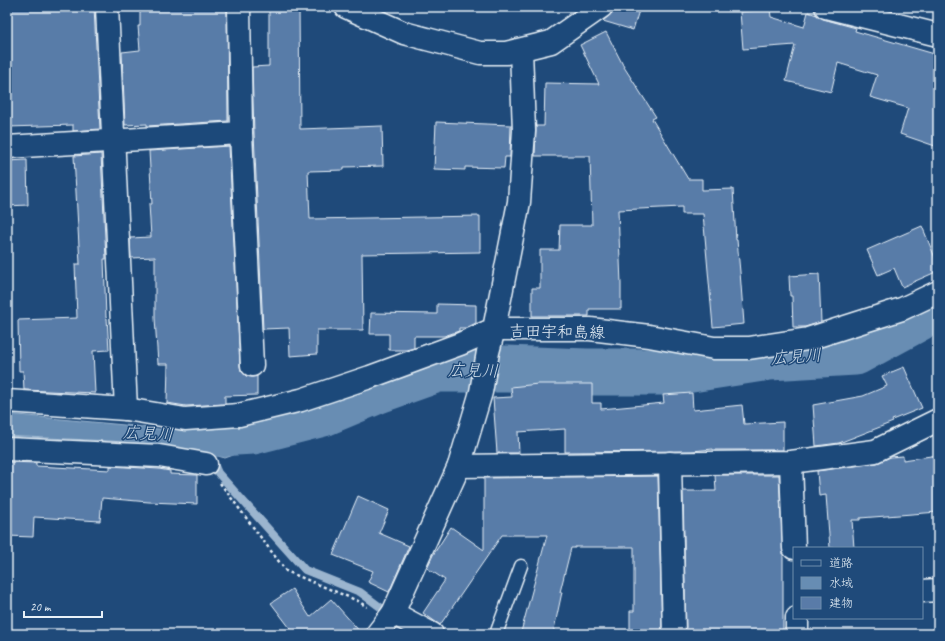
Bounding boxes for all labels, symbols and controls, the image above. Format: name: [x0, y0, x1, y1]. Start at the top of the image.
street label: 吉田宇和島線: [509, 321, 605, 343]
water label: 広見川: [770, 344, 822, 369]
water label: 広見川: [447, 360, 499, 381]
water label: 広見川: [122, 422, 174, 445]
legend: [793, 547, 923, 619]
text: 道路: [829, 555, 853, 571]
text: 水域: [829, 575, 853, 591]
scale bar: [24, 593, 102, 619]
text: 建物: [829, 595, 853, 611]
text: 20 m: [30, 599, 52, 615]

